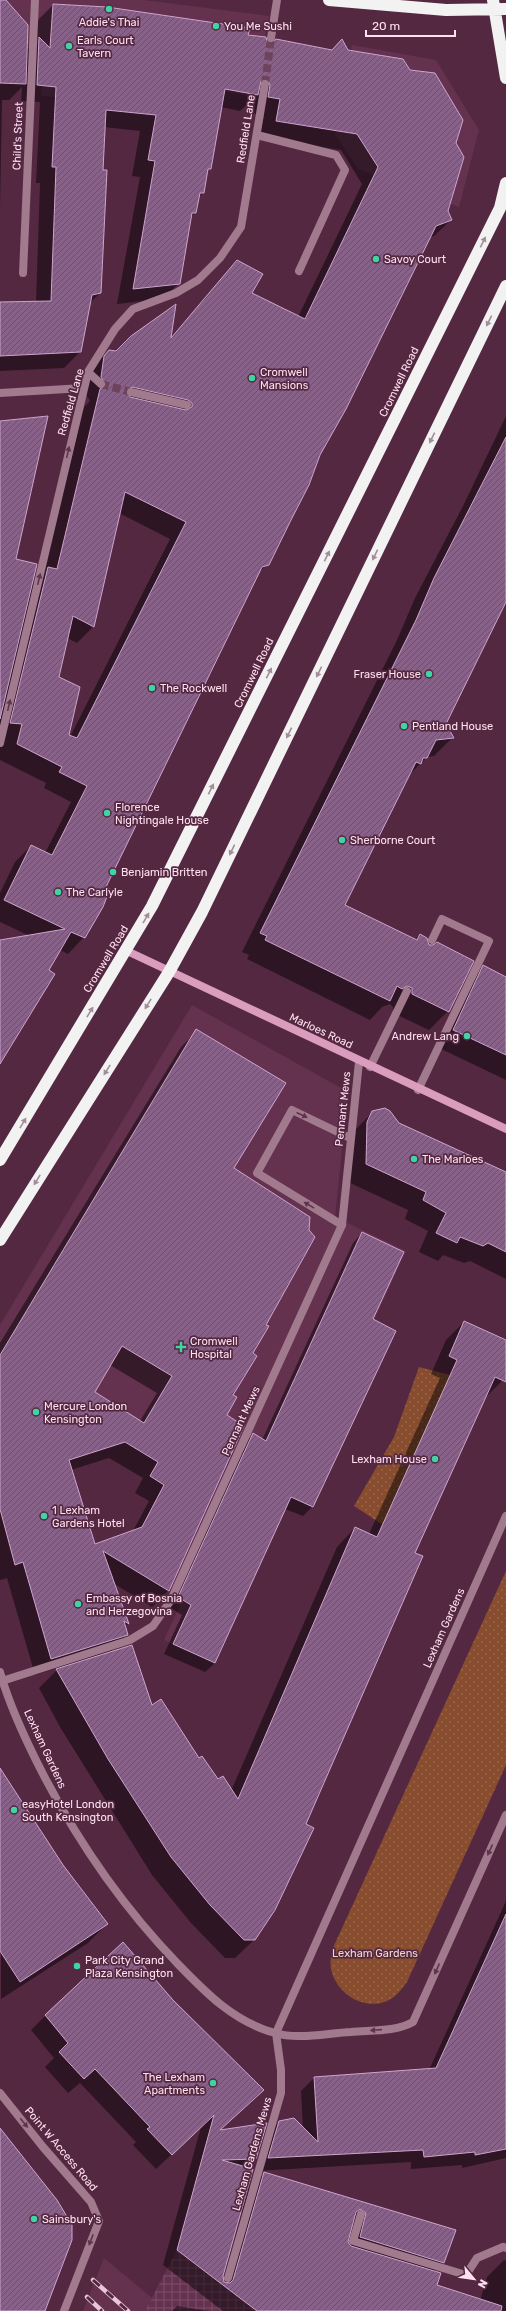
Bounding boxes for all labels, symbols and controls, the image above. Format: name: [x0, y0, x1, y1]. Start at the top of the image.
marker: Addie's Thai: [104, 4, 114, 14]
scale bar: [366, 12, 455, 38]
place label: Addie's Thai: [79, 16, 139, 29]
text: 20 m: [372, 19, 400, 33]
place label: You Me Sushi: [224, 20, 292, 33]
marker: You Me Sushi: [211, 21, 221, 31]
place label: Earls Court Tavern: [77, 34, 134, 60]
marker: Earls Court Tavern: [64, 41, 74, 51]
street label: Redfield Lane: [234, 94, 258, 164]
street label: Child's Street: [10, 101, 26, 170]
one-way arrow: [480, 236, 486, 248]
place label: Savoy Court: [384, 253, 447, 266]
marker: Savoy Court: [371, 254, 381, 264]
one-way arrow: [486, 315, 492, 326]
street label: Cromwell Road: [376, 345, 422, 419]
place label: Cromwell Mansions: [260, 366, 309, 392]
street label: Redfield Lane: [55, 367, 87, 437]
marker: Cromwell Mansions: [247, 373, 257, 383]
one-way arrow: [429, 432, 435, 443]
one-way arrow: [66, 446, 72, 458]
one-way arrow: [372, 549, 378, 560]
one-way arrow: [324, 550, 330, 562]
one-way arrow: [36, 572, 42, 585]
street label: Cromwell Road: [231, 636, 277, 710]
one-way arrow: [316, 666, 322, 677]
one-way arrow: [266, 667, 272, 678]
place label: Fraser House: [354, 668, 421, 681]
marker: Fraser House: [424, 669, 434, 679]
place label: The Rockwell: [160, 682, 227, 695]
marker: The Rockwell: [147, 683, 157, 693]
one-way arrow: [6, 699, 12, 711]
place label: Pentland House: [412, 720, 493, 733]
marker: Pentland House: [399, 721, 409, 731]
one-way arrow: [286, 728, 292, 739]
one-way arrow: [208, 783, 214, 795]
place label: Florence Nightingale House: [115, 801, 209, 827]
marker: Florence Nightingale House: [102, 808, 112, 818]
place label: Sherborne Court: [350, 834, 436, 847]
marker: Sherborne Court: [337, 835, 347, 845]
one-way arrow: [229, 845, 235, 856]
place label: Benjamin Britten: [121, 866, 207, 879]
marker: Benjamin Britten: [108, 867, 118, 877]
place label: The Carlyle: [66, 886, 123, 899]
marker: The Carlyle: [53, 887, 63, 897]
one-way arrow: [143, 912, 149, 923]
street label: Cromwell Road: [81, 923, 131, 995]
one-way arrow: [144, 999, 152, 1010]
one-way arrow: [87, 1006, 94, 1018]
street label: Marloes Road: [287, 1011, 355, 1051]
place label: Andrew Lang: [392, 1030, 459, 1043]
marker: Andrew Lang: [462, 1031, 472, 1041]
one-way arrow: [103, 1064, 110, 1076]
street label: Pennant Mews: [333, 1071, 353, 1147]
one-way arrow: [296, 1112, 307, 1118]
one-way arrow: [19, 1117, 26, 1129]
place label: The Marloes: [422, 1153, 484, 1166]
marker: The Marloes: [409, 1154, 419, 1164]
one-way arrow: [34, 1175, 41, 1186]
one-way arrow: [304, 1201, 314, 1209]
place label: Cromwell Hospital: [190, 1335, 238, 1361]
marker: Cromwell Hospital: [175, 1341, 187, 1353]
street label: Pennant Mews: [219, 1384, 263, 1458]
place label: Mercure London Kensington: [44, 1400, 127, 1426]
marker: Mercure London Kensington: [31, 1407, 41, 1417]
place label: Lexham House: [351, 1453, 427, 1466]
marker: Lexham House: [430, 1454, 440, 1464]
place label: 1 Lexham Gardens Hotel: [52, 1504, 125, 1530]
marker: 1 Lexham Gardens Hotel: [39, 1511, 49, 1521]
street label: Lexham Gardens: [421, 1586, 468, 1670]
place label: Embassy of Bosnia and Herzegovina: [86, 1592, 182, 1618]
marker: Embassy of Bosnia and Herzegovina: [73, 1599, 83, 1609]
street label: Lexham Gardens: [21, 1707, 69, 1791]
place label: easyHotel London South Kensington: [22, 1798, 114, 1824]
marker: easyHotel London South Kensington: [9, 1805, 19, 1815]
one-way arrow: [487, 1845, 493, 1856]
park label: Lexham Gardens: [332, 1947, 418, 1960]
place label: Park City Grand Plaza Kensington: [85, 1954, 173, 1980]
marker: Park City Grand Plaza Kensington: [72, 1961, 82, 1971]
one-way arrow: [434, 1964, 440, 1975]
one-way arrow: [370, 2026, 382, 2033]
place label: The Lexham Apartments: [143, 2071, 205, 2097]
marker: The Lexham Apartments: [208, 2078, 218, 2088]
street label: Lexham Gardens Mews: [230, 2095, 275, 2212]
street label: Point W Access Road: [22, 2104, 100, 2194]
one-way arrow: [20, 2118, 29, 2129]
place label: Sainsbury's: [42, 2213, 101, 2226]
marker: Sainsbury's: [29, 2214, 39, 2224]
one-way arrow: [88, 2234, 94, 2246]
north arrow: [454, 2259, 494, 2299]
text: N: [475, 2277, 490, 2290]

